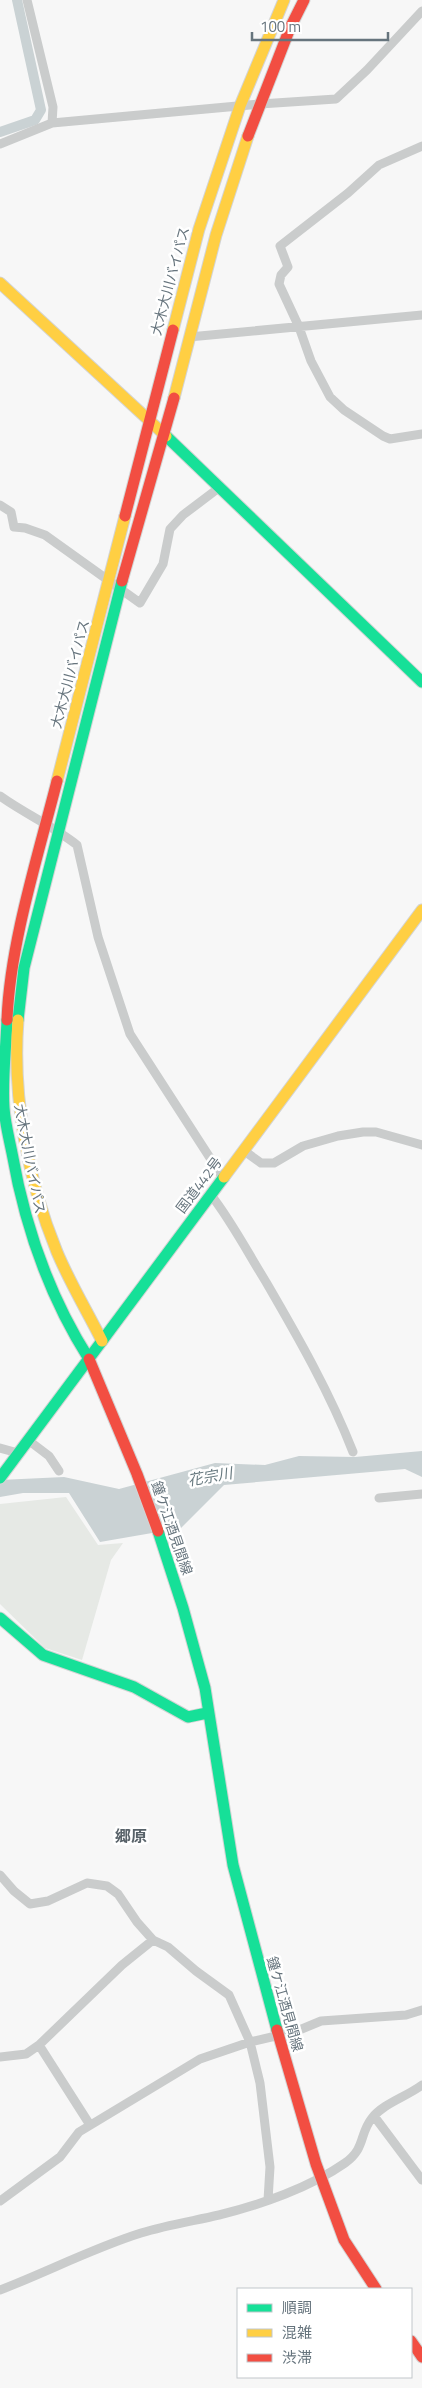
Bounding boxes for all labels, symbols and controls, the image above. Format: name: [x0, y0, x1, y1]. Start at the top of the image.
scale bar: [252, 10, 388, 42]
text: 100 m: [260, 15, 301, 38]
street label: 大木大川バイパス: [145, 224, 194, 338]
street label: 大木大川バイパス: [45, 617, 94, 731]
street label: 大木大川バイパス: [10, 1102, 51, 1216]
street label: 国道442号: [170, 1152, 227, 1217]
water label: 花宗川: [186, 1461, 236, 1492]
street label: 鐘ケ江酒見間線: [147, 1478, 198, 1578]
district label: 郷原: [115, 1824, 147, 1848]
street label: 鐘ケ江酒見間線: [262, 1954, 309, 2054]
legend: [237, 2288, 412, 2378]
text: 順調: [282, 2296, 312, 2319]
text: 混雑: [282, 2321, 312, 2344]
text: 渋滞: [282, 2346, 312, 2369]

